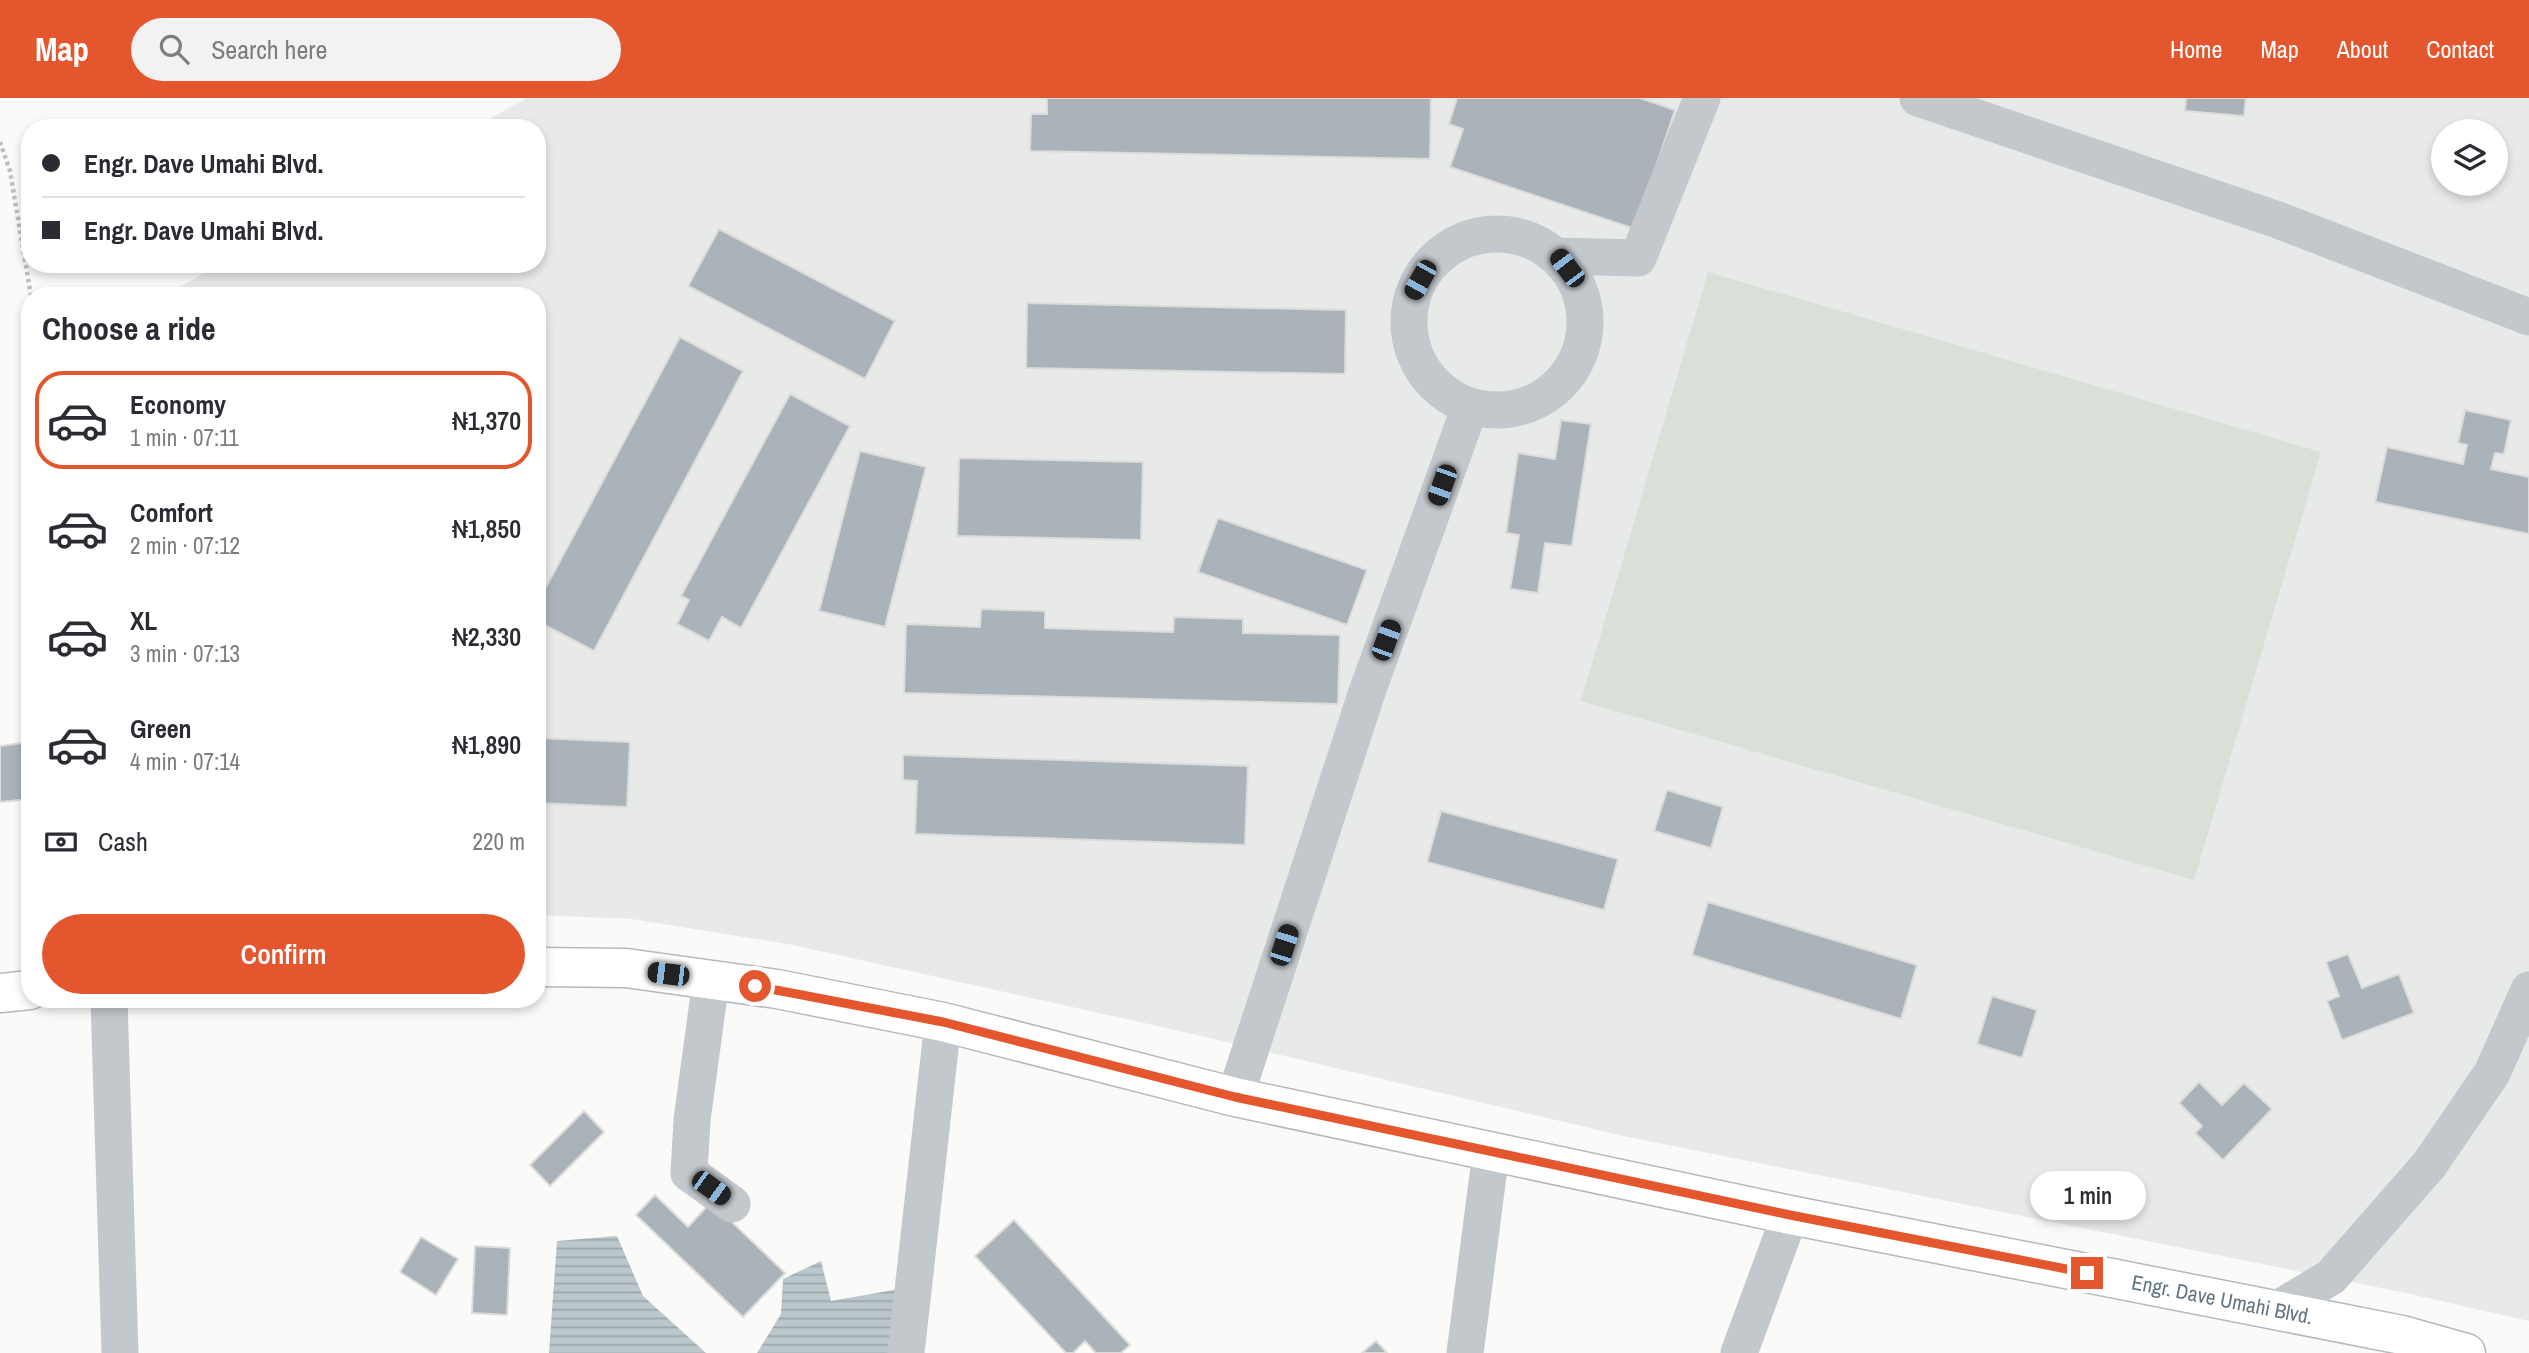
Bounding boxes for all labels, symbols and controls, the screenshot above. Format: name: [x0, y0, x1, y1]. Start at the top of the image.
search box: [131, 18, 621, 81]
text: Map: [35, 27, 89, 71]
icon: search: [155, 30, 193, 68]
text: Search here: [211, 32, 327, 67]
text: Home: [2170, 33, 2222, 65]
text: Map: [2260, 33, 2299, 65]
text: About: [2337, 33, 2388, 65]
text: Contact: [2426, 33, 2494, 65]
map controls: [2431, 119, 2508, 196]
button: layers: [2431, 119, 2508, 196]
text: Engr. Dave Umahi Blvd.: [84, 146, 323, 181]
text: Engr. Dave Umahi Blvd.: [84, 213, 323, 248]
car: [1546, 245, 1589, 291]
car: [1401, 257, 1440, 303]
text: Choose a ride: [42, 307, 216, 350]
text: Economy: [130, 387, 226, 422]
icon: car: [46, 389, 109, 452]
text: ₦1,370: [452, 403, 521, 438]
text: 1 min · 07:11: [130, 422, 239, 453]
car: [1425, 462, 1460, 508]
text: Comfort: [130, 495, 213, 530]
icon: car: [46, 497, 109, 560]
text: ₦1,850: [452, 511, 521, 546]
text: 2 min · 07:12: [130, 530, 240, 561]
text: XL: [130, 603, 157, 638]
icon: car: [46, 605, 109, 668]
car: [1369, 617, 1404, 663]
text: ₦2,330: [452, 619, 521, 654]
text: 3 min · 07:13: [130, 638, 240, 669]
text: Green: [130, 711, 192, 746]
icon: car: [46, 713, 109, 776]
text: ₦1,890: [452, 727, 521, 762]
text: 4 min · 07:14: [130, 746, 240, 777]
icon: cash: [42, 823, 80, 861]
text: Cash: [98, 824, 148, 859]
text: 220 m: [473, 826, 525, 857]
button: Confirm: [42, 914, 525, 994]
car: [1268, 922, 1301, 968]
car: [646, 961, 691, 987]
route start: [739, 970, 771, 1002]
car: [688, 1167, 735, 1209]
callout: 1 min: [2029, 1172, 2145, 1220]
text: 1 min: [2064, 1180, 2112, 1211]
route end: [2071, 1257, 2103, 1289]
street label: Engr. Dave Umahi Blvd.: [2129, 1267, 2315, 1331]

